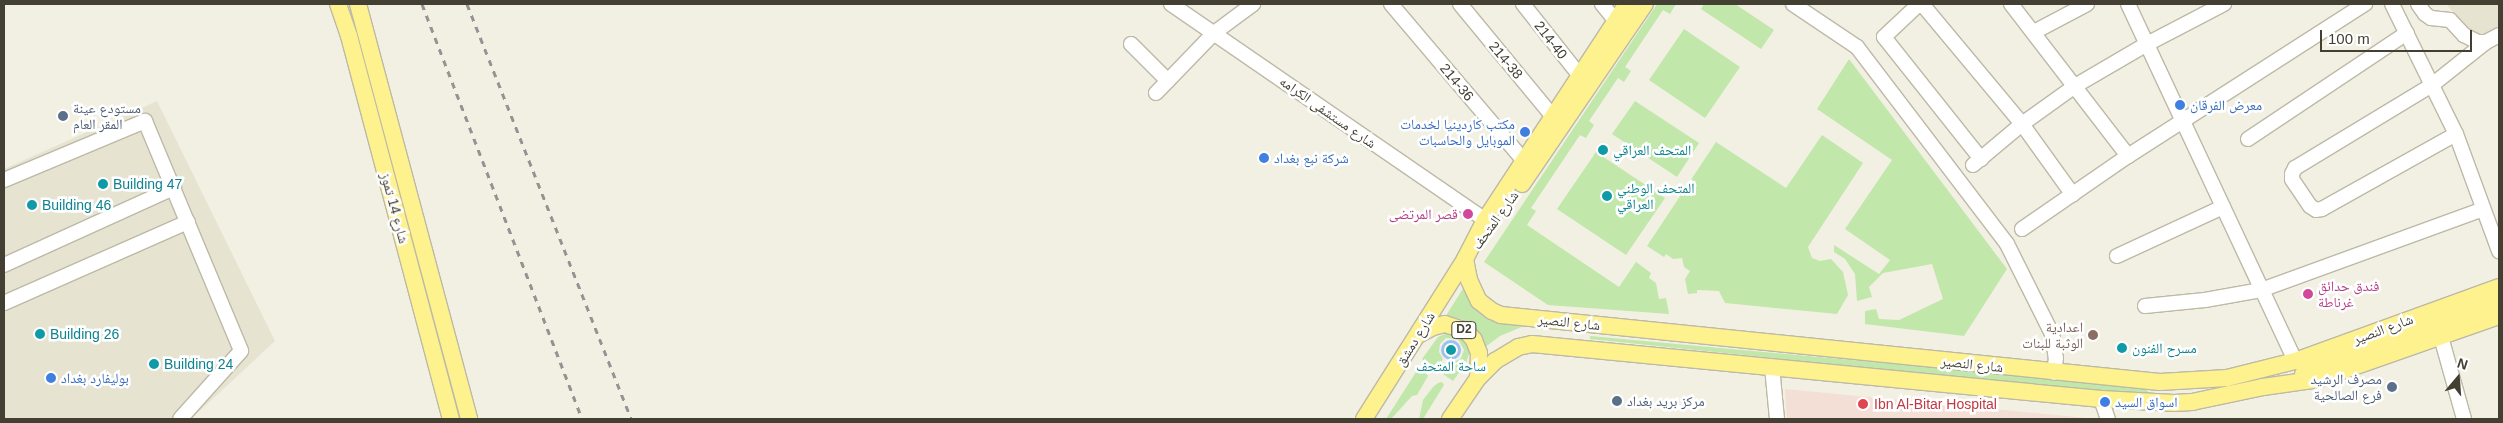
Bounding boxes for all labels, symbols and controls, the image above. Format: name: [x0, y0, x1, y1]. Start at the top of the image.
street label: 214-40: [1531, 18, 1571, 62]
scale bar: [2323, 20, 2476, 52]
text: 100 m: [2328, 30, 2370, 47]
street label: 214-38: [1486, 38, 1526, 82]
street label: 214-36: [1437, 60, 1477, 104]
street label: شارع مستشفى الكرامه: [1277, 72, 1379, 152]
place label: معرض الفرقان: [2190, 97, 2262, 113]
marker: معرض الفرقان: [2174, 99, 2186, 111]
place label: مستودع عينة المقر العام: [73, 100, 141, 132]
marker: مستودع عينة المقر العام: [57, 110, 69, 122]
place label: مكتب كاردينيا لخدمات الموبايل والحاسبات: [1400, 116, 1515, 148]
marker: مكتب كاردينيا لخدمات الموبايل والحاسبات: [1519, 126, 1531, 138]
place label: المتحف العراقي: [1613, 142, 1691, 158]
marker: المتحف العراقي: [1597, 144, 1609, 156]
place label: شركة نبع بغداد: [1274, 150, 1349, 166]
marker: شركة نبع بغداد: [1258, 152, 1270, 164]
street label: شارع 14 تموز: [378, 171, 412, 245]
place label: Building 47: [113, 176, 182, 192]
marker: Building 47: [97, 178, 109, 190]
place label: المتحف الوطني العراقي: [1617, 180, 1695, 212]
street label: شارع المتحف: [1468, 187, 1522, 253]
marker: المتحف الوطني العراقي: [1601, 190, 1613, 202]
place label: Building 46: [42, 197, 111, 213]
marker: Building 46: [26, 199, 38, 211]
place label: قصر المرتضى: [1389, 206, 1458, 222]
marker: قصر المرتضى: [1462, 208, 1474, 220]
place label: فندق حدائق غرناطة: [2318, 278, 2379, 310]
marker: فندق حدائق غرناطة: [2302, 288, 2314, 300]
street label: شارع دمشق: [1392, 309, 1438, 369]
street label: شارع النصیر: [1537, 310, 1601, 334]
street label: شارع النصیر: [2351, 310, 2415, 348]
place label: اعدادية الوثبة للبنات: [2022, 319, 2083, 352]
road number: D2: [1450, 320, 1478, 340]
place label: Building 26: [50, 326, 119, 342]
marker: Building 26: [34, 328, 46, 340]
marker: اعدادية الوثبة للبنات: [2087, 329, 2099, 341]
place label: مسرح الفنون: [2132, 340, 2197, 356]
marker: مسرح الفنون: [2116, 342, 2128, 354]
marker: ساحة المتحف: [1445, 344, 1457, 356]
street label: شارع النصیر: [1940, 352, 2004, 376]
north arrow: [2433, 353, 2483, 403]
text: N: [2455, 355, 2470, 373]
place label: Building 24: [164, 356, 233, 372]
marker: Building 24: [148, 358, 160, 370]
place label: ساحة المتحف: [1416, 358, 1486, 374]
place label: بوليفارد بغداد: [61, 370, 129, 386]
place label: مصرف الرشيد فرع الصالحية: [2310, 371, 2382, 404]
marker: بوليفارد بغداد: [45, 372, 57, 384]
marker: مصرف الرشيد فرع الصالحية: [2386, 381, 2398, 393]
place label: مركز بريد بغداد: [1627, 393, 1705, 409]
place label: اسواق السيد: [2115, 394, 2178, 410]
marker: مركز بريد بغداد: [1611, 395, 1623, 407]
place label: Ibn Al-Bitar Hospital: [1874, 396, 1998, 412]
marker: اسواق السيد: [2099, 396, 2111, 408]
marker: Ibn Al-Bitar Hospital: [1856, 397, 1870, 411]

